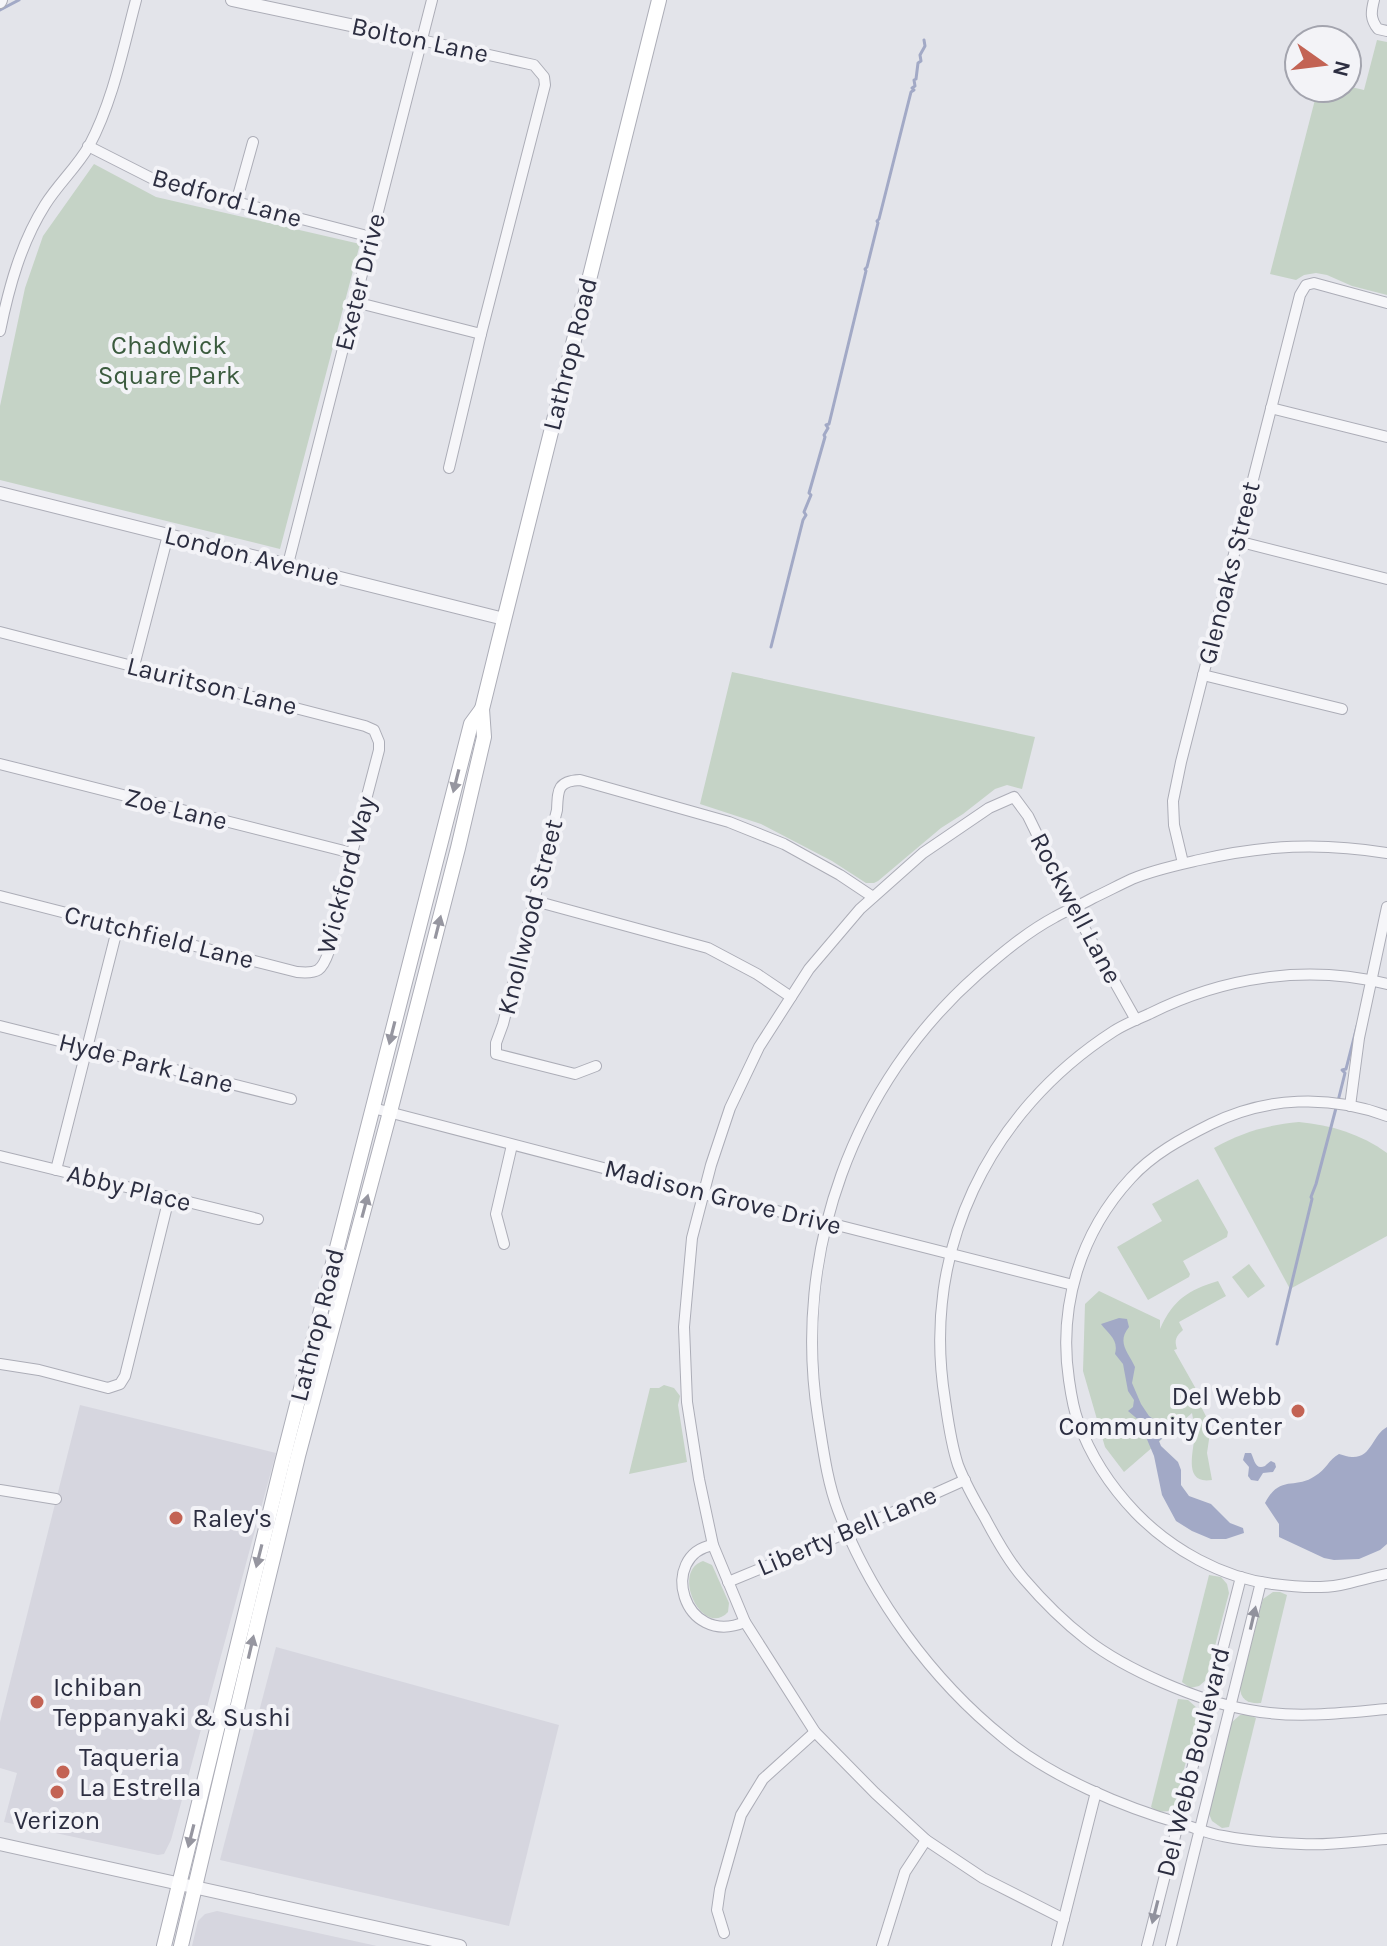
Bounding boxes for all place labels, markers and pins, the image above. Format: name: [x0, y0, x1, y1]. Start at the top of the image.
place label: Del Webb Community Center: [1058, 1381, 1283, 1442]
marker: Del Webb Community Center: [1289, 1402, 1307, 1420]
place label: Raley's: [192, 1503, 272, 1534]
marker: Raley's: [167, 1509, 185, 1527]
place label: Ichiban Teppanyaki & Sushi: [53, 1672, 291, 1733]
marker: Ichiban Teppanyaki & Sushi: [28, 1693, 46, 1711]
place label: Taqueria La Estrella: [79, 1742, 201, 1803]
marker: Taqueria La Estrella: [54, 1763, 72, 1781]
marker: Verizon: [48, 1783, 66, 1801]
place label: Verizon: [14, 1805, 100, 1836]

